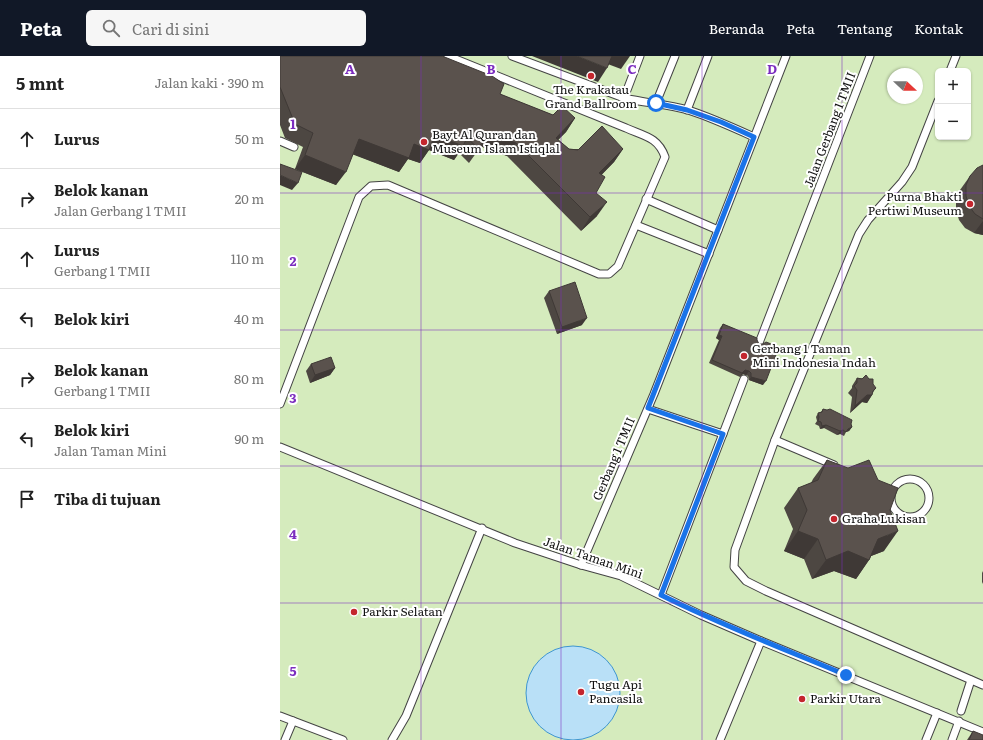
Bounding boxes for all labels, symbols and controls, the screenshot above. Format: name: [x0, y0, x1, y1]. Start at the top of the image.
search box: [86, 10, 366, 46]
text: Peta: [20, 14, 62, 42]
icon: search: [100, 17, 122, 39]
text: Cari di sini: [132, 17, 209, 40]
text: Beranda: [709, 18, 764, 38]
text: Peta: [786, 18, 815, 38]
text: Tentang: [837, 18, 892, 38]
text: Kontak: [914, 18, 963, 38]
text: A: [345, 59, 355, 78]
text: B: [487, 59, 496, 78]
text: C: [627, 59, 637, 78]
text: D: [767, 59, 777, 78]
north arrow: [887, 68, 923, 104]
map controls: [935, 68, 971, 140]
button: +: [935, 68, 971, 104]
street label: Jalan Gerbang 1 TMII: [799, 69, 859, 190]
text: 5 mnt: [16, 70, 64, 95]
marker: The Krakatau Grand Ballroom: [586, 71, 596, 81]
text: Jalan kaki · 390 m: [155, 73, 264, 92]
place label: The Krakatau Grand Ballroom: [545, 80, 637, 112]
route start: [647, 94, 665, 112]
button: −: [935, 104, 971, 140]
text: 1: [290, 114, 296, 133]
place label: Bayt Al Quran dan Museum Islam Istiqlal: [432, 125, 560, 157]
text: Lurus: [54, 127, 99, 150]
icon: ahead: [16, 128, 38, 150]
text: 50 m: [235, 129, 264, 148]
marker: Bayt Al Quran dan Museum Islam Istiqlal: [419, 137, 429, 147]
text: Belok kanan: [54, 178, 148, 201]
place label: Purna Bhakti Pertiwi Museum: [868, 187, 962, 219]
icon: right: [16, 188, 38, 210]
text: 20 m: [235, 189, 264, 208]
marker: Purna Bhakti Pertiwi Museum: [965, 199, 975, 209]
text: Jalan Gerbang 1 TMII: [54, 201, 187, 220]
text: Lurus: [54, 238, 99, 261]
icon: ahead: [16, 248, 38, 270]
text: 110 m: [231, 249, 264, 268]
text: 2: [290, 251, 297, 270]
text: Gerbang 1 TMII: [54, 261, 150, 280]
text: Belok kiri: [54, 307, 130, 330]
icon: left: [16, 308, 38, 330]
text: 40 m: [234, 309, 264, 328]
place label: Gerbang 1 Taman Mini Indonesia Indah: [752, 339, 876, 371]
marker: Gerbang 1 Taman Mini Indonesia Indah: [739, 351, 749, 361]
text: Belok kanan: [54, 358, 148, 381]
icon: right: [16, 368, 38, 390]
text: 80 m: [234, 369, 264, 388]
text: Gerbang 1 TMII: [54, 381, 150, 400]
text: 3: [289, 388, 297, 407]
street label: Gerbang 1 TMII: [587, 414, 639, 503]
text: Belok kiri: [54, 418, 130, 441]
icon: left: [16, 428, 38, 450]
text: 90 m: [234, 429, 264, 448]
text: Jalan Taman Mini: [54, 441, 167, 460]
text: Tiba di tujuan: [54, 487, 161, 510]
icon: arrive: [16, 488, 38, 510]
place label: Graha Lukisan: [842, 509, 926, 527]
marker: Graha Lukisan: [829, 514, 839, 524]
text: 4: [289, 524, 297, 543]
street label: Jalan Taman Mini: [541, 532, 645, 582]
place label: Parkir Selatan: [362, 602, 443, 620]
marker: Parkir Selatan: [349, 607, 359, 617]
text: 5: [289, 661, 297, 680]
route end: [837, 666, 855, 684]
place label: Tugu Api Pancasila: [589, 675, 643, 707]
marker: Tugu Api Pancasila: [576, 687, 586, 697]
place label: Parkir Utara: [810, 689, 881, 707]
marker: Parkir Utara: [797, 694, 807, 704]

